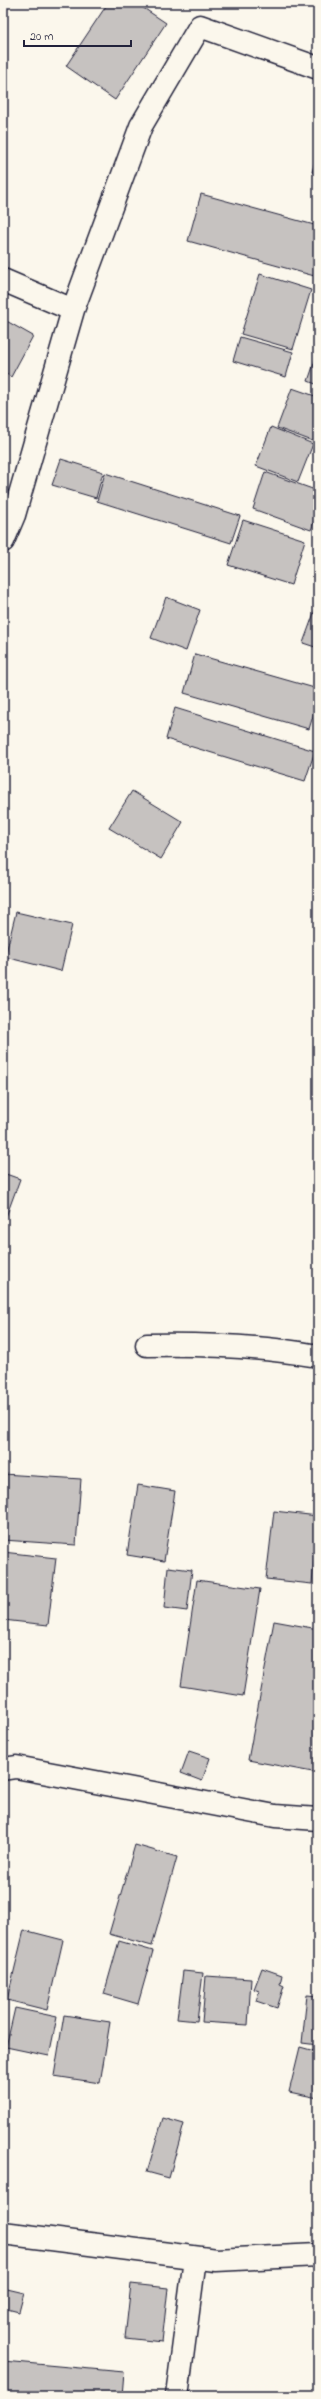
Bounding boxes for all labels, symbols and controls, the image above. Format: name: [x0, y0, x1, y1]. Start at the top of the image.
scale bar: [24, 22, 131, 48]
text: 20 m: [30, 28, 53, 46]

